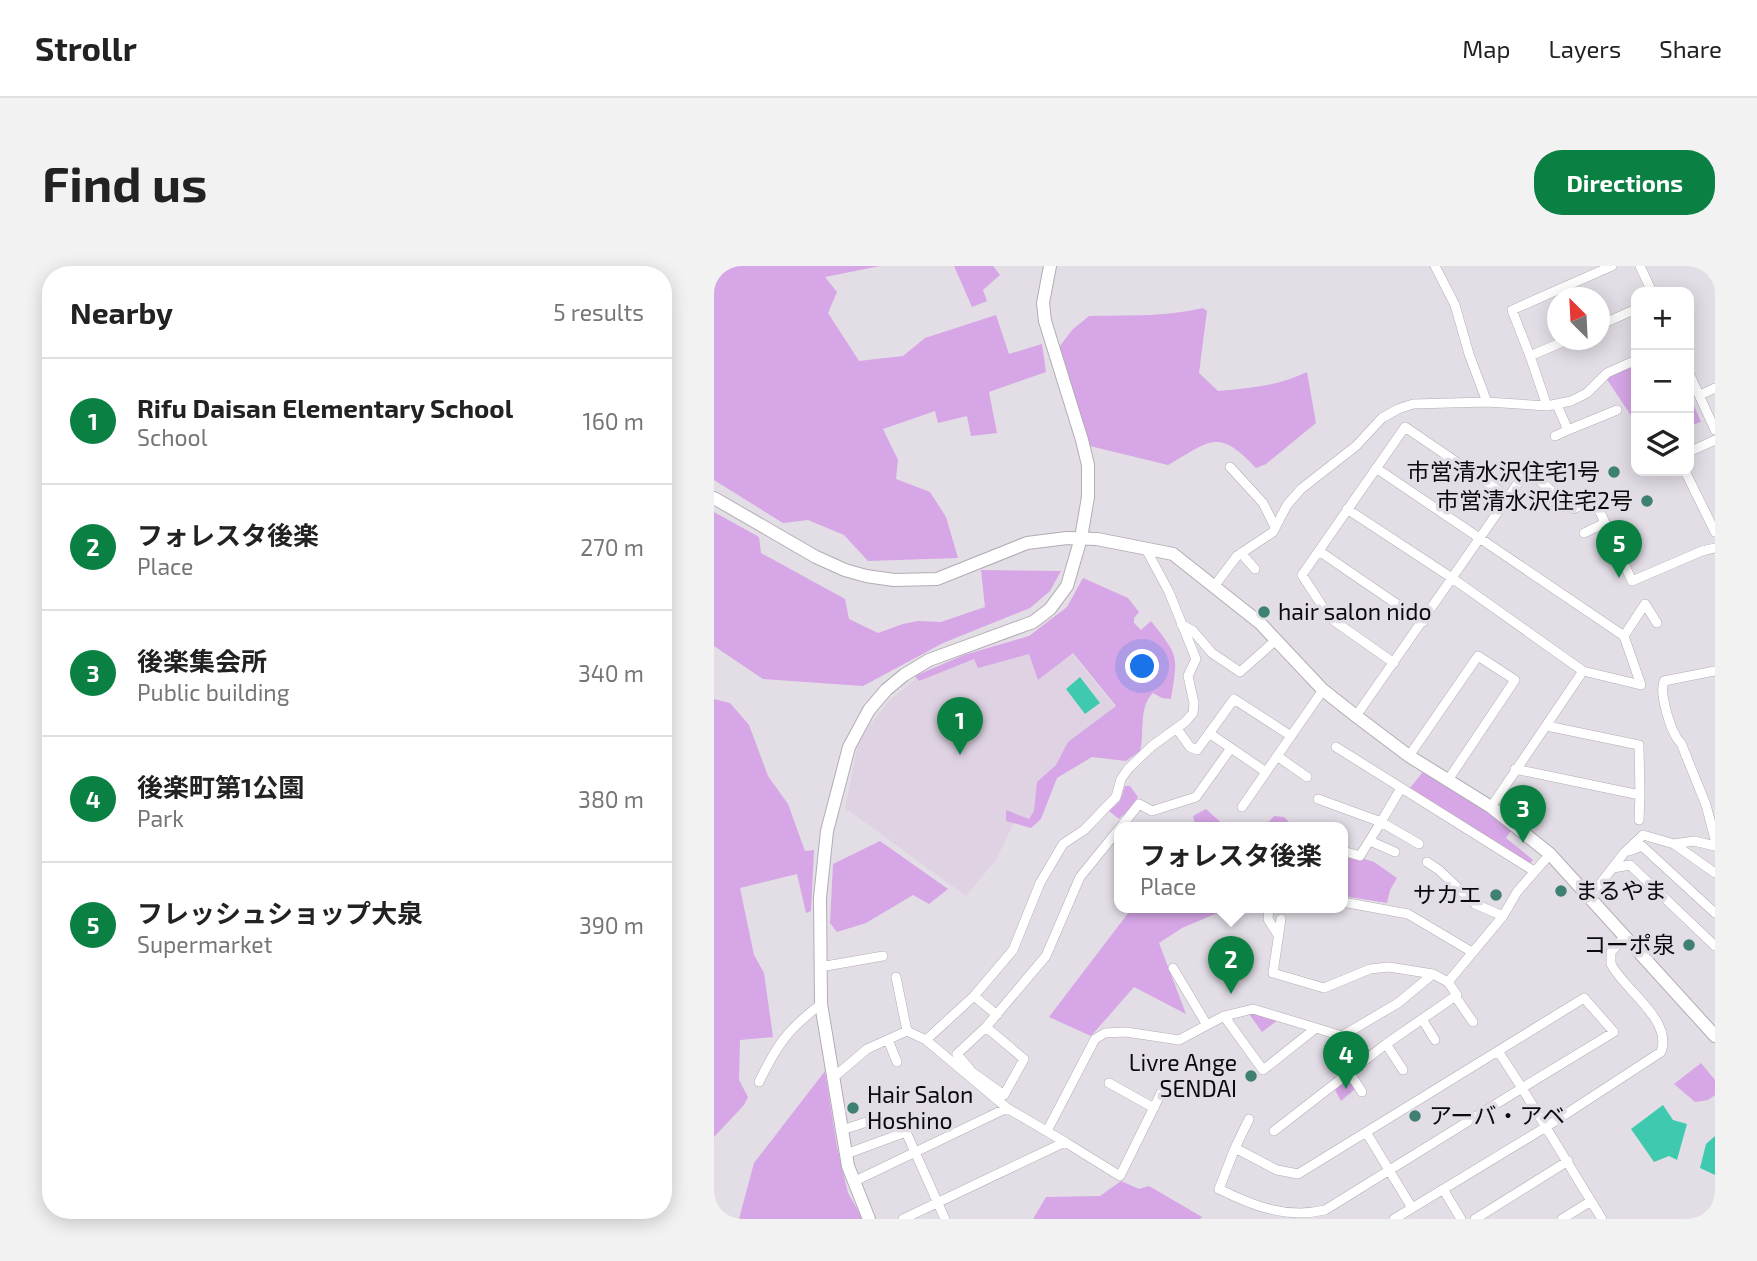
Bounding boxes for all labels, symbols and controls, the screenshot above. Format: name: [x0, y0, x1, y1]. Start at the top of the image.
text: Strollr: [35, 28, 137, 68]
text: Map: [1462, 34, 1510, 63]
text: Layers: [1548, 34, 1621, 63]
text: Share: [1659, 34, 1722, 63]
button: Directions: [1534, 150, 1715, 215]
text: Find us: [42, 153, 207, 212]
north arrow: [1547, 287, 1610, 350]
map controls: [1631, 287, 1694, 476]
button: +: [1631, 287, 1694, 350]
text: Nearby: [70, 294, 173, 330]
text: 5 results: [553, 298, 644, 326]
button: −: [1631, 350, 1694, 413]
text: Rifu Daisan Elementary School: [137, 392, 513, 423]
text: 1: [88, 407, 98, 435]
text: 160 m: [583, 407, 644, 435]
button: layers: [1631, 413, 1694, 476]
text: School: [137, 423, 207, 451]
place label: 市営清水沢住宅1号: [1407, 457, 1600, 485]
marker: 市営清水沢住宅1号: [1606, 464, 1622, 480]
place label: 市営清水沢住宅2号: [1436, 486, 1633, 514]
marker: 市営清水沢住宅2号: [1639, 493, 1655, 509]
text: フォレスタ後楽: [137, 519, 319, 550]
pin: 5: [1596, 520, 1642, 578]
text: 2: [86, 533, 100, 561]
text: 270 m: [580, 533, 644, 561]
text: Place: [137, 552, 193, 580]
place label: hair salon nido: [1278, 597, 1432, 625]
marker: hair salon nido: [1256, 604, 1272, 620]
text: 後楽集会所: [137, 645, 267, 676]
your location: [1125, 649, 1159, 683]
text: 3: [86, 659, 100, 687]
text: 340 m: [578, 659, 644, 687]
text: Public building: [137, 678, 290, 706]
pin: 1: [937, 697, 983, 755]
text: 後楽町第1公園: [137, 771, 304, 802]
text: 4: [86, 785, 100, 813]
text: 380 m: [578, 785, 644, 813]
pin: 3: [1500, 785, 1546, 843]
text: Park: [137, 804, 184, 832]
popup: [1114, 822, 1348, 913]
text: フォレスタ後楽: [1140, 839, 1322, 870]
text: Place: [1140, 872, 1196, 900]
place label: まるやま: [1575, 876, 1667, 904]
place label: サカエ: [1413, 880, 1482, 908]
marker: まるやま: [1553, 883, 1569, 899]
marker: サカエ: [1488, 887, 1504, 903]
text: フレッシュショップ大泉: [137, 897, 423, 928]
text: 5: [87, 911, 99, 939]
text: 390 m: [579, 911, 644, 939]
text: Supermarket: [137, 930, 272, 958]
place label: コーポ泉: [1583, 930, 1675, 958]
pin: 2: [1208, 936, 1254, 994]
marker: コーポ泉: [1681, 937, 1697, 953]
pin: 4: [1323, 1031, 1369, 1089]
place label: Livre Ange SENDAI: [1129, 1048, 1237, 1102]
marker: Livre Ange SENDAI: [1243, 1068, 1259, 1084]
place label: Hair Salon Hoshino: [867, 1080, 973, 1134]
marker: Hair Salon Hoshino: [845, 1100, 861, 1116]
place label: アーバ・アベ: [1429, 1101, 1565, 1129]
marker: アーバ・アベ: [1407, 1108, 1423, 1124]

